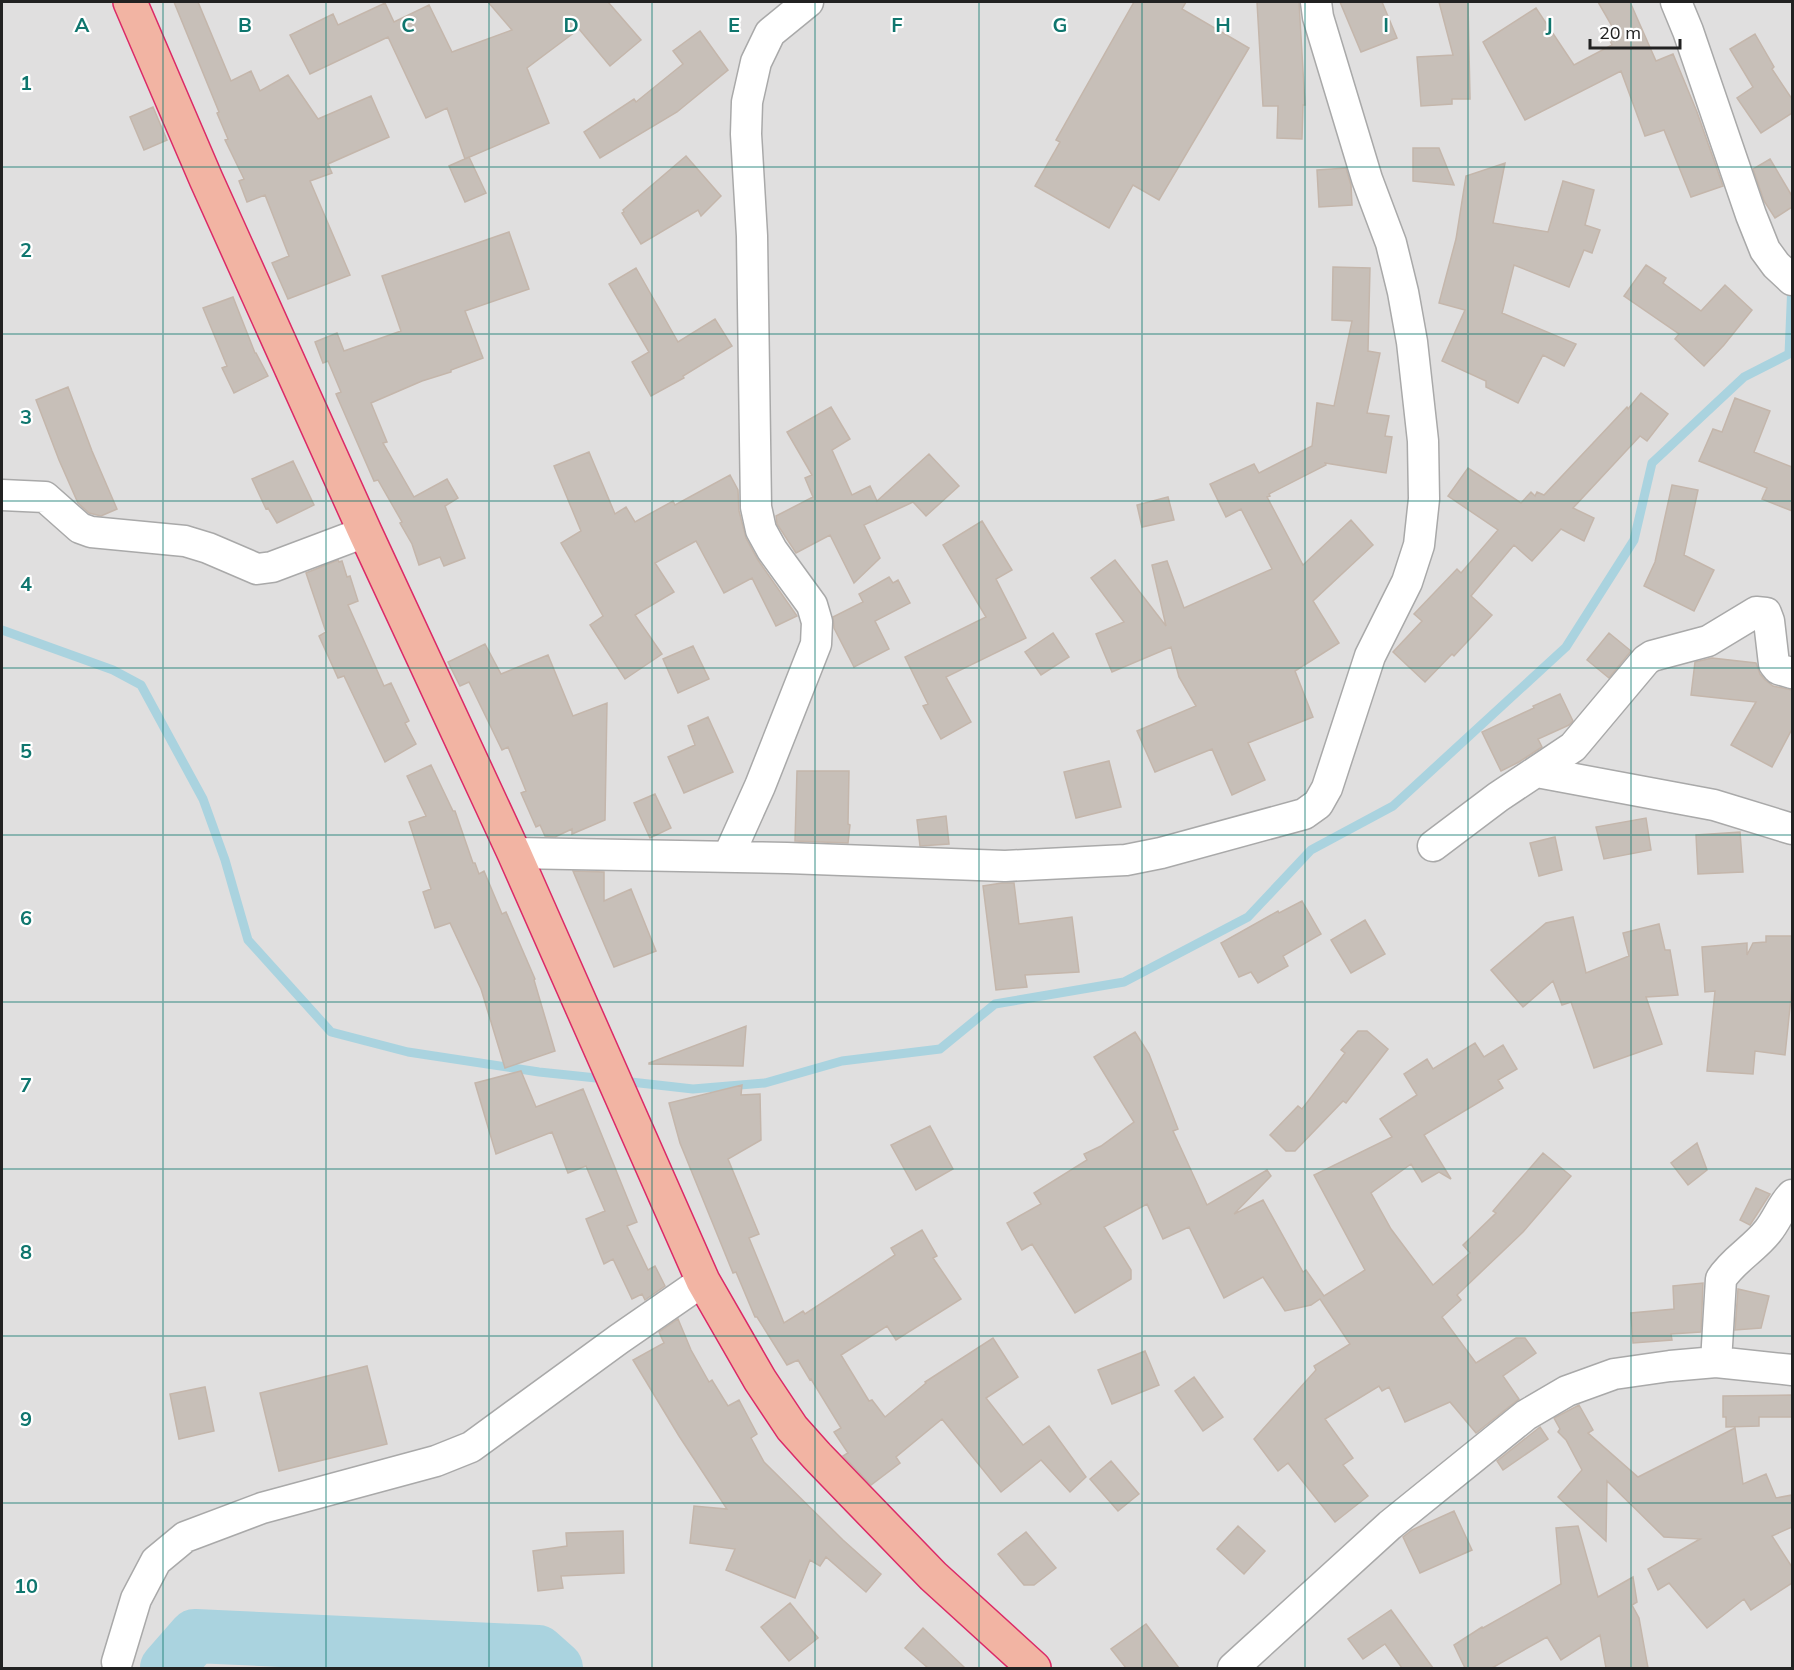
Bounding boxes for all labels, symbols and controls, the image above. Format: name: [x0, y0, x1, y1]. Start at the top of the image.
text: A: [75, 12, 90, 37]
text: B: [238, 12, 252, 37]
text: C: [401, 12, 415, 37]
text: D: [563, 12, 579, 37]
text: E: [728, 12, 740, 37]
text: F: [891, 12, 903, 37]
text: G: [1053, 12, 1067, 37]
text: H: [1215, 12, 1231, 37]
text: I: [1383, 12, 1389, 37]
text: J: [1545, 12, 1553, 37]
scale bar: [1590, 12, 1680, 50]
text: 20 m: [1599, 21, 1641, 44]
text: 1: [20, 70, 32, 95]
text: 2: [20, 237, 32, 262]
text: 3: [20, 404, 32, 429]
text: 4: [20, 571, 32, 596]
text: 5: [20, 738, 32, 763]
text: 6: [20, 905, 32, 930]
text: 7: [20, 1072, 32, 1097]
text: 8: [20, 1239, 32, 1264]
text: 9: [20, 1406, 32, 1431]
text: 10: [14, 1573, 38, 1598]

